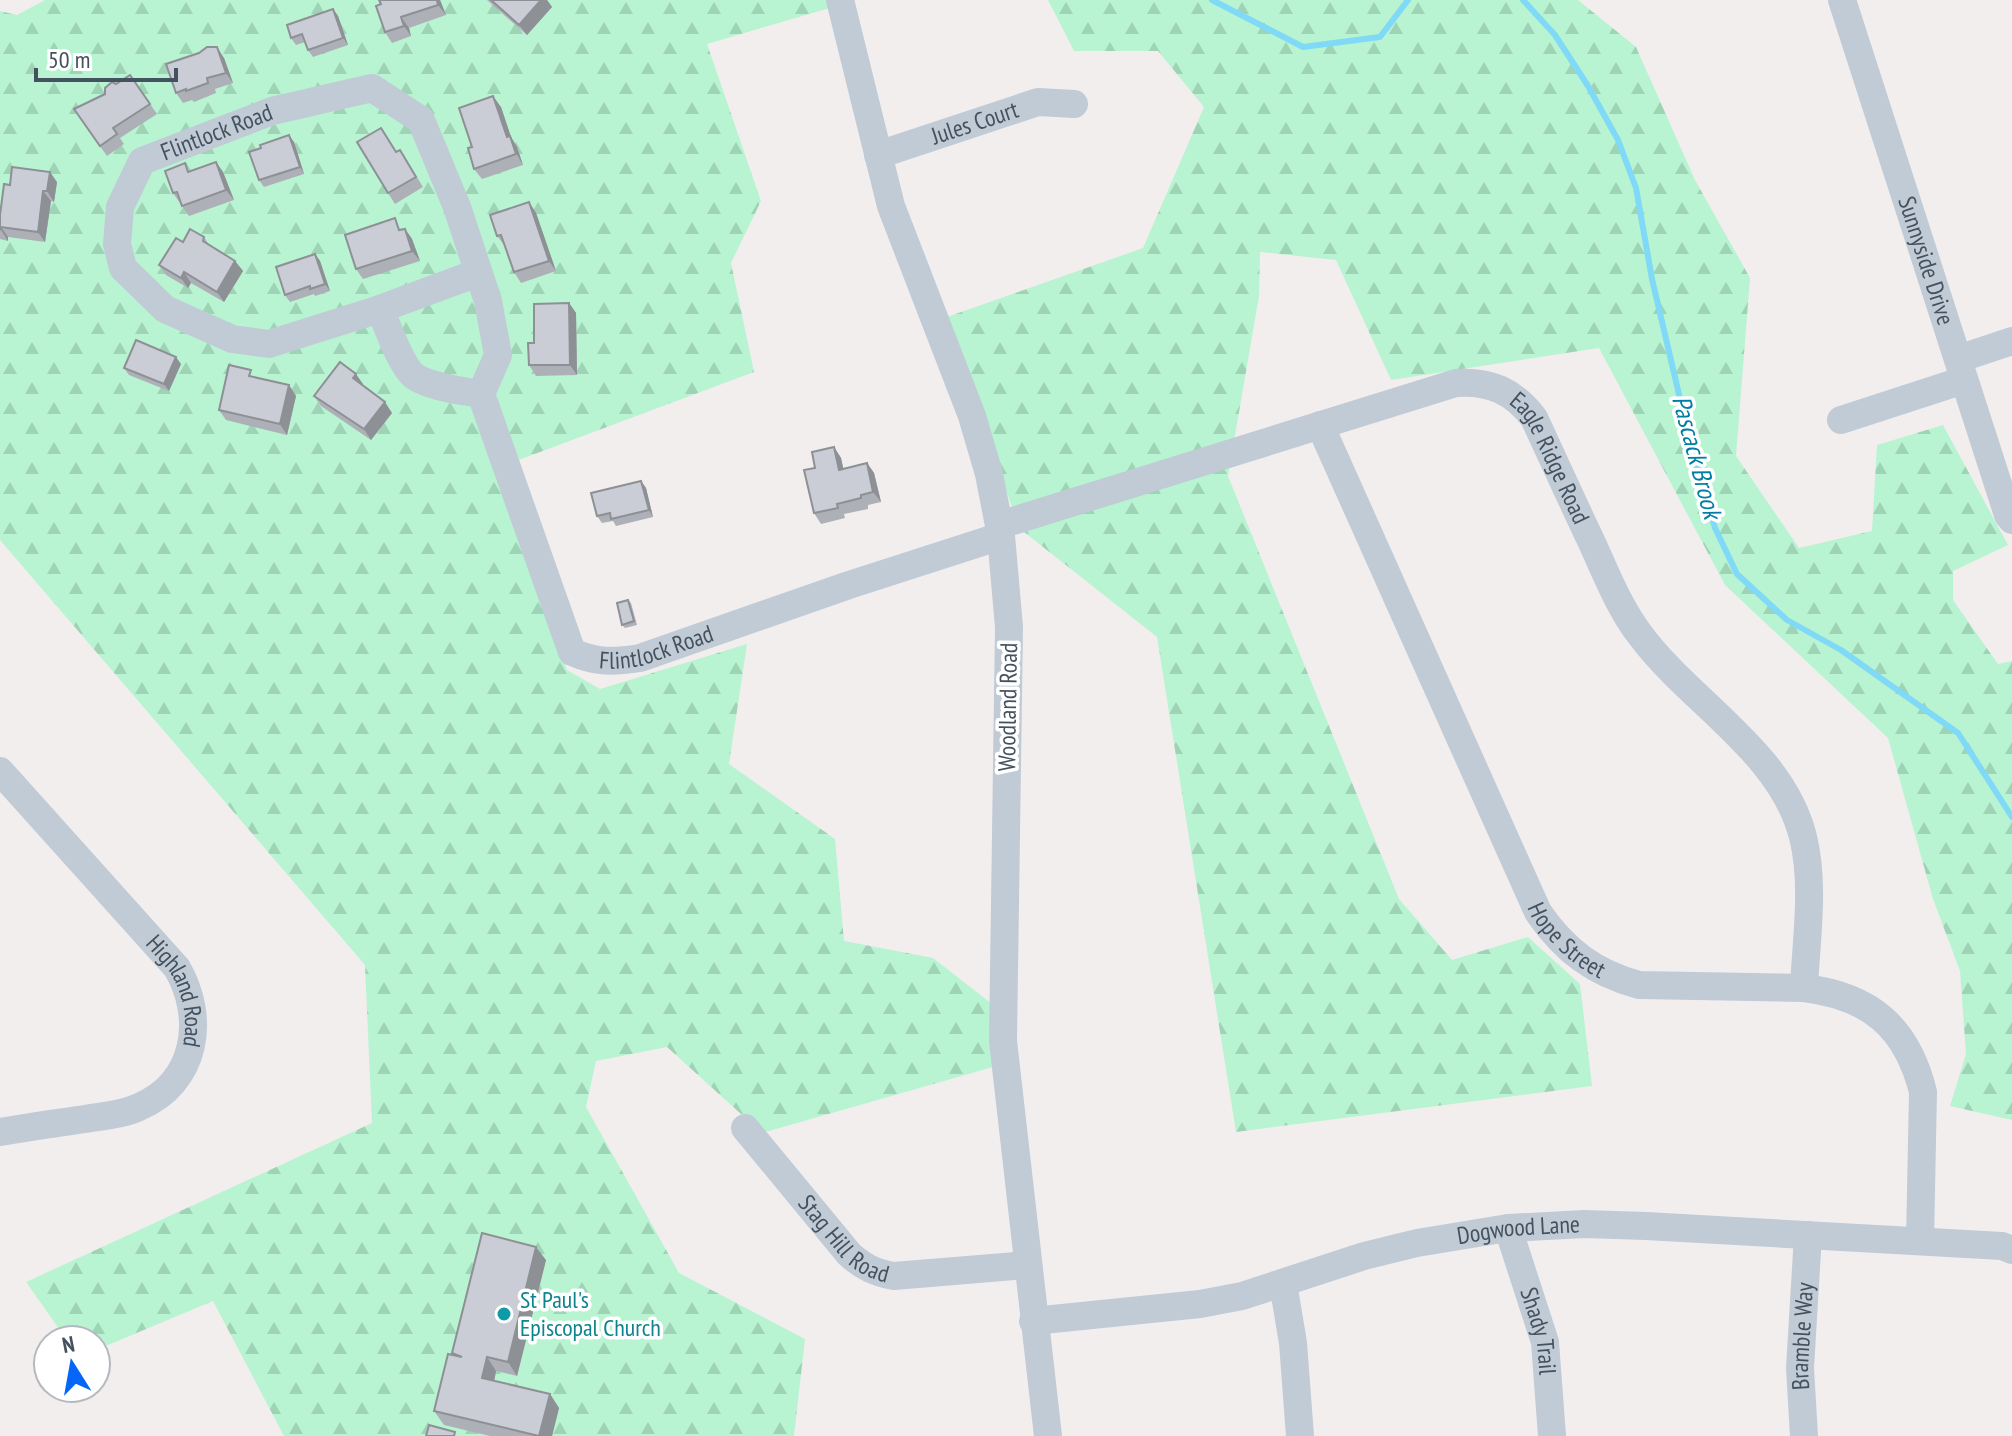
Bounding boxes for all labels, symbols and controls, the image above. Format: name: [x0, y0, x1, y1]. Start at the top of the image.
scale bar: [36, 32, 176, 82]
text: 50 m: [48, 44, 90, 75]
street label: Jules Court: [926, 93, 1023, 152]
street label: Flintlock Road: [156, 96, 277, 167]
street label: Sunnyside Drive: [1891, 192, 1962, 329]
street label: Eagle Ridge Road: [1504, 385, 1597, 529]
water label: Pascack Brook: [1665, 392, 1730, 525]
street label: Flintlock Road: [598, 618, 717, 676]
street label: Woodland Road: [991, 642, 1024, 772]
street label: Hope Street: [1521, 897, 1611, 985]
street label: Highland Road: [139, 928, 209, 1049]
street label: Stag Hill Road: [792, 1188, 893, 1290]
street label: Dogwood Lane: [1455, 1208, 1581, 1251]
street label: Bramble Way: [1784, 1281, 1820, 1391]
street label: Shady Trail: [1513, 1283, 1563, 1376]
place label: St Paul's Episcopal Church: [520, 1284, 661, 1343]
marker: St Paul's Episcopal Church: [495, 1305, 513, 1323]
north arrow: [32, 1324, 112, 1404]
text: N: [60, 1329, 77, 1359]

